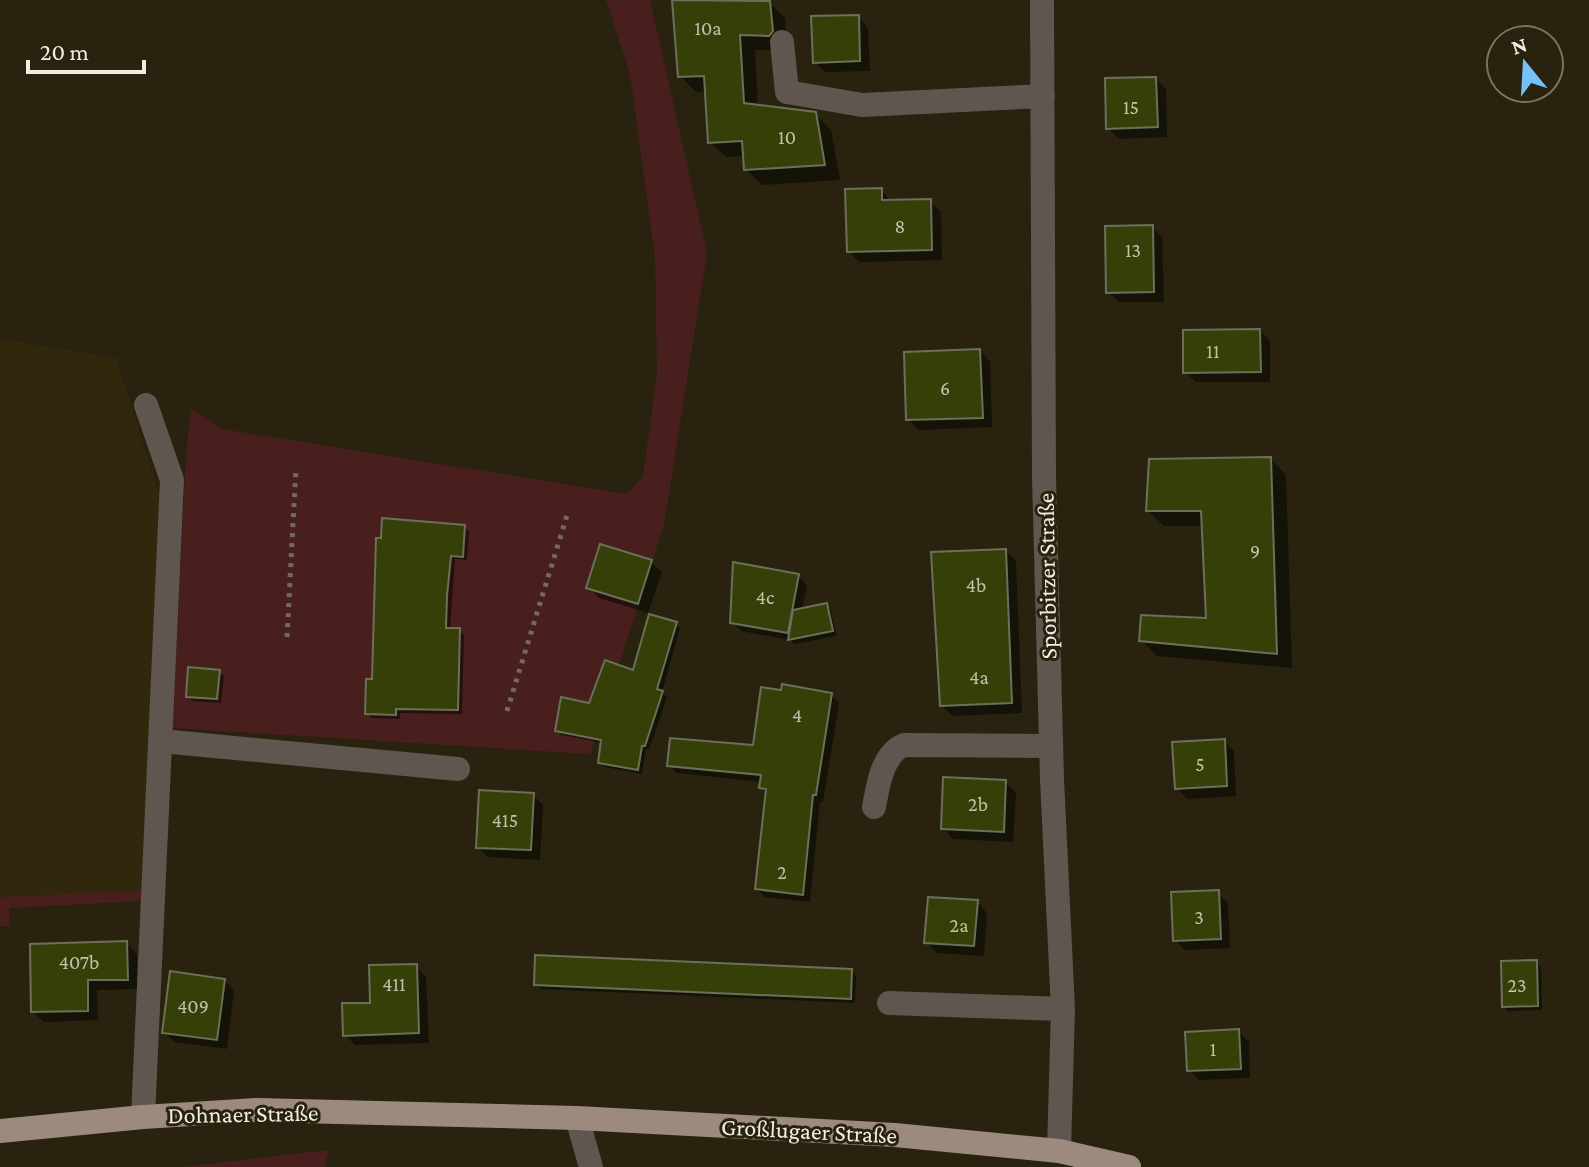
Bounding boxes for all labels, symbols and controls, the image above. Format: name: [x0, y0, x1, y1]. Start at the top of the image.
house number: 10a: [694, 17, 722, 39]
scale bar: [28, 24, 144, 74]
north arrow: [1485, 24, 1565, 104]
text: N: [1508, 31, 1530, 60]
text: 20 m: [40, 38, 89, 65]
house number: 15: [1123, 96, 1139, 118]
house number: 10: [778, 126, 796, 148]
house number: 8: [895, 215, 905, 237]
house number: 13: [1125, 239, 1141, 261]
house number: 11: [1206, 340, 1220, 362]
house number: 6: [940, 377, 950, 399]
street label: Sporbitzer Straße: [1032, 492, 1061, 660]
house number: 9: [1250, 540, 1260, 562]
house number: 4b: [966, 574, 986, 596]
house number: 4c: [756, 586, 775, 608]
house number: 4a: [969, 666, 989, 688]
house number: 4: [792, 704, 802, 726]
house number: 5: [1195, 753, 1205, 775]
house number: 2b: [968, 793, 988, 815]
house number: 415: [492, 809, 518, 831]
house number: 2: [777, 861, 787, 883]
house number: 3: [1194, 906, 1204, 928]
house number: 2a: [950, 914, 968, 936]
house number: 407b: [59, 951, 99, 973]
house number: 411: [382, 973, 406, 995]
house number: 23: [1507, 974, 1527, 996]
house number: 409: [177, 995, 209, 1017]
house number: 1: [1210, 1038, 1216, 1060]
street label: Dohnaer Straße: [167, 1099, 319, 1128]
street label: Großlugaer Straße: [720, 1112, 898, 1149]

